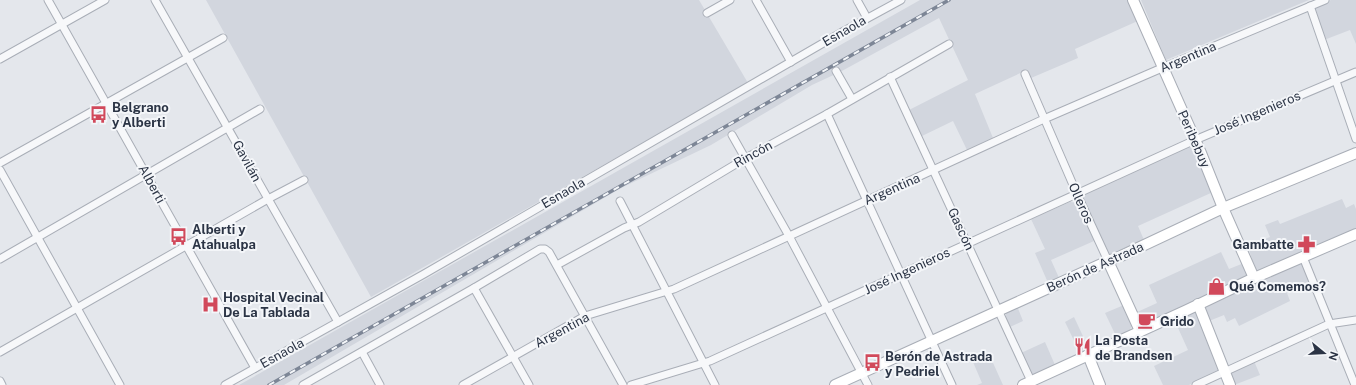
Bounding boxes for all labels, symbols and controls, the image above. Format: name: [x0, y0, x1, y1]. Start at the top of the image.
street label: Esnaola: [820, 13, 868, 49]
street label: Argentina: [1158, 38, 1218, 76]
street label: José Ingenieros: [1211, 88, 1303, 138]
place label: Belgrano y Alberti: [112, 100, 169, 130]
bus stop icon: Belgrano y Alberti: [89, 104, 109, 124]
street label: Peribebuy: [1175, 108, 1213, 170]
street label: Rincón: [731, 137, 775, 171]
street label: Gavilán: [230, 138, 264, 184]
street label: Alberti: [135, 162, 169, 206]
street label: Argentina: [862, 170, 922, 208]
street label: Esnaola: [539, 175, 587, 211]
street label: Olleros: [1065, 180, 1097, 226]
street label: Gascón: [945, 205, 977, 253]
place label: Alberti y Atahualpa: [192, 222, 256, 252]
bus stop icon: Alberti y Atahualpa: [169, 226, 189, 246]
pharmacy icon: Gambatte: [1297, 234, 1317, 254]
place label: Gambatte: [1232, 237, 1294, 252]
street label: Berón de Astrada: [1044, 239, 1146, 295]
street label: José Ingenieros: [862, 245, 952, 297]
shop icon: Qué Comemos?: [1206, 276, 1226, 296]
place label: Qué Comemos?: [1229, 279, 1326, 294]
place label: Hospital Vecinal De La Tablada: [223, 290, 324, 320]
hospital icon: Hospital Vecinal De La Tablada: [200, 294, 220, 314]
street label: Argentina: [532, 309, 592, 351]
cafe icon: Grido: [1137, 311, 1157, 331]
place label: Grido: [1160, 314, 1194, 329]
place label: La Posta de Brandsen: [1095, 333, 1172, 363]
north arrow: [1304, 333, 1344, 373]
street label: Esnaola: [258, 335, 306, 371]
restaurant icon: La Posta de Brandsen: [1072, 337, 1092, 357]
place label: Berón de Astrada y Pedriel: [885, 349, 993, 379]
text: N: [1326, 350, 1341, 362]
bus stop icon: Berón de Astrada y Pedriel: [862, 353, 882, 373]

